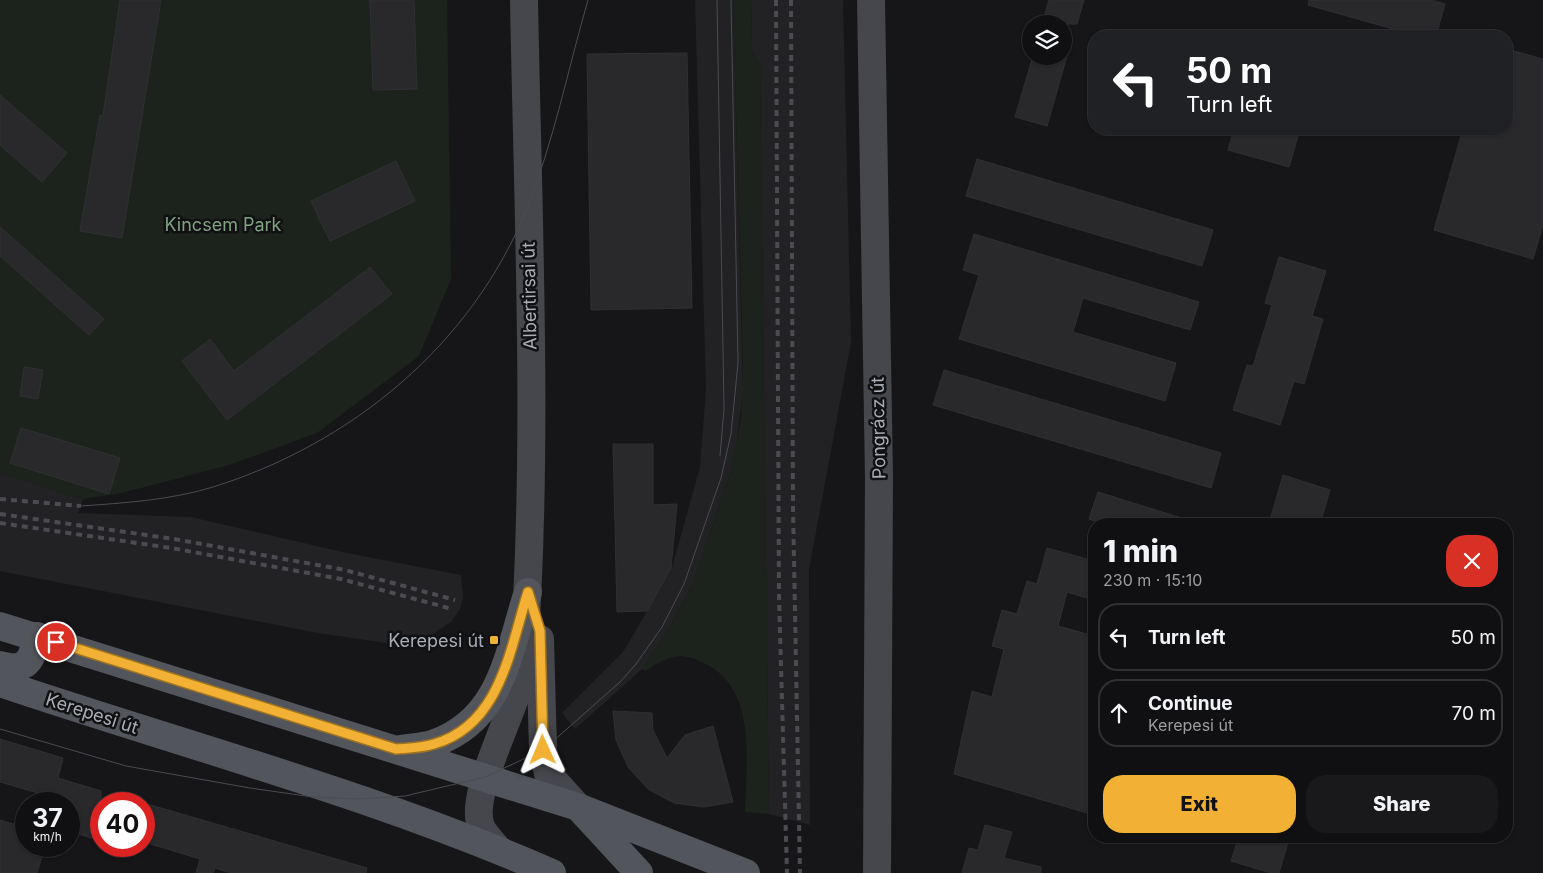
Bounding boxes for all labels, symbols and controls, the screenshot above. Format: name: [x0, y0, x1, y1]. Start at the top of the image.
map controls: [1022, 15, 1072, 65]
button: layers: [1022, 15, 1072, 65]
text: 50 m: [1186, 49, 1272, 91]
icon: left: [1103, 50, 1168, 115]
text: Turn left: [1186, 91, 1272, 117]
park label: Kincsem Park: [164, 214, 282, 235]
street label: Albertirsai út: [518, 242, 540, 350]
street label: Pongrácz út: [867, 377, 889, 479]
text: 1 min: [1103, 533, 1178, 569]
button: close: [1446, 535, 1498, 587]
text: 230 m · 15:10: [1103, 570, 1202, 590]
pin: [35, 621, 77, 663]
icon: left: [1105, 623, 1133, 651]
text: Turn left: [1148, 626, 1226, 649]
text: 50 m: [1450, 626, 1496, 649]
icon: arrive: [42, 628, 70, 656]
place label: Kerepesi út: [388, 630, 484, 651]
marker: Kerepesi út: [488, 634, 500, 646]
street label: Kerepesi út: [43, 688, 141, 738]
text: Continue: [1148, 692, 1233, 715]
icon: ahead: [1105, 699, 1133, 727]
text: 70 m: [1452, 702, 1496, 725]
text: Kerepesi út: [1148, 715, 1233, 735]
position arrow: [516, 723, 568, 775]
button: Exit: [1103, 775, 1296, 833]
button: Share: [1306, 775, 1498, 833]
speed limit sign: 40: [90, 792, 155, 857]
text: 37: [32, 803, 63, 833]
text: km/h: [33, 829, 62, 844]

